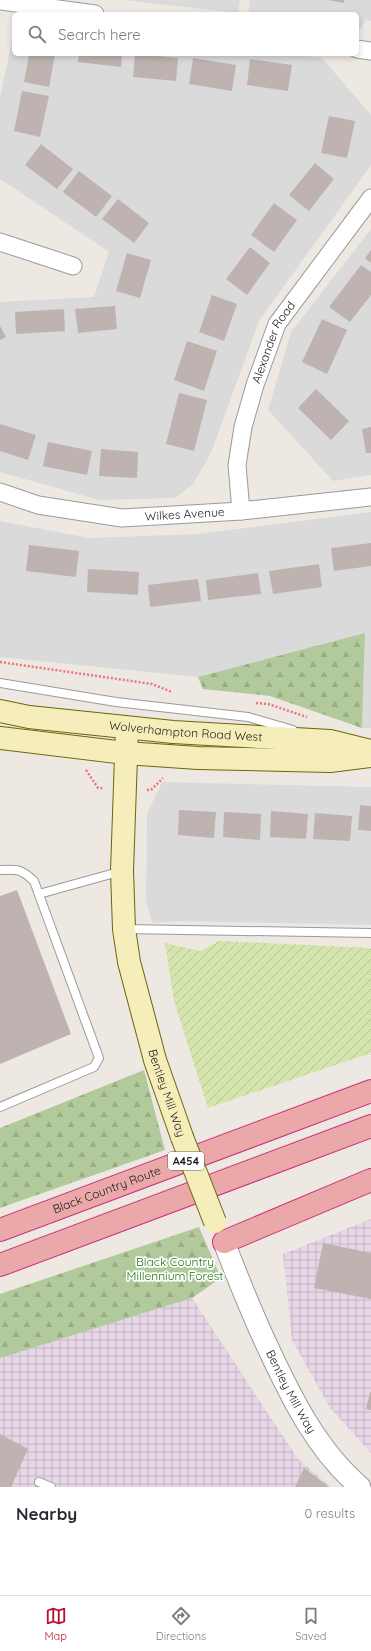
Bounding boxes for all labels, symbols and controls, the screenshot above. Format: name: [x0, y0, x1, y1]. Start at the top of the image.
search box: [12, 12, 359, 56]
icon: search: [26, 23, 48, 45]
text: Search here: [58, 25, 141, 44]
street label: Alexander Road: [248, 298, 298, 385]
street label: Wilkes Avenue: [144, 504, 225, 524]
street label: Wolverhampton Road West: [108, 717, 263, 744]
street label: Bentley Mill Way: [145, 1047, 189, 1139]
road number: A454: [168, 1152, 204, 1170]
street label: Black Country Route: [50, 1162, 163, 1217]
park label: Black Country Millennium Forest: [127, 1254, 223, 1283]
street label: Bentley Mill Way: [263, 1347, 319, 1436]
text: Nearby: [16, 1503, 77, 1524]
text: 0 results: [304, 1505, 355, 1521]
tab: Map: [44, 1605, 67, 1643]
tab: Directions: [156, 1605, 206, 1643]
tab: Saved: [295, 1605, 327, 1643]

